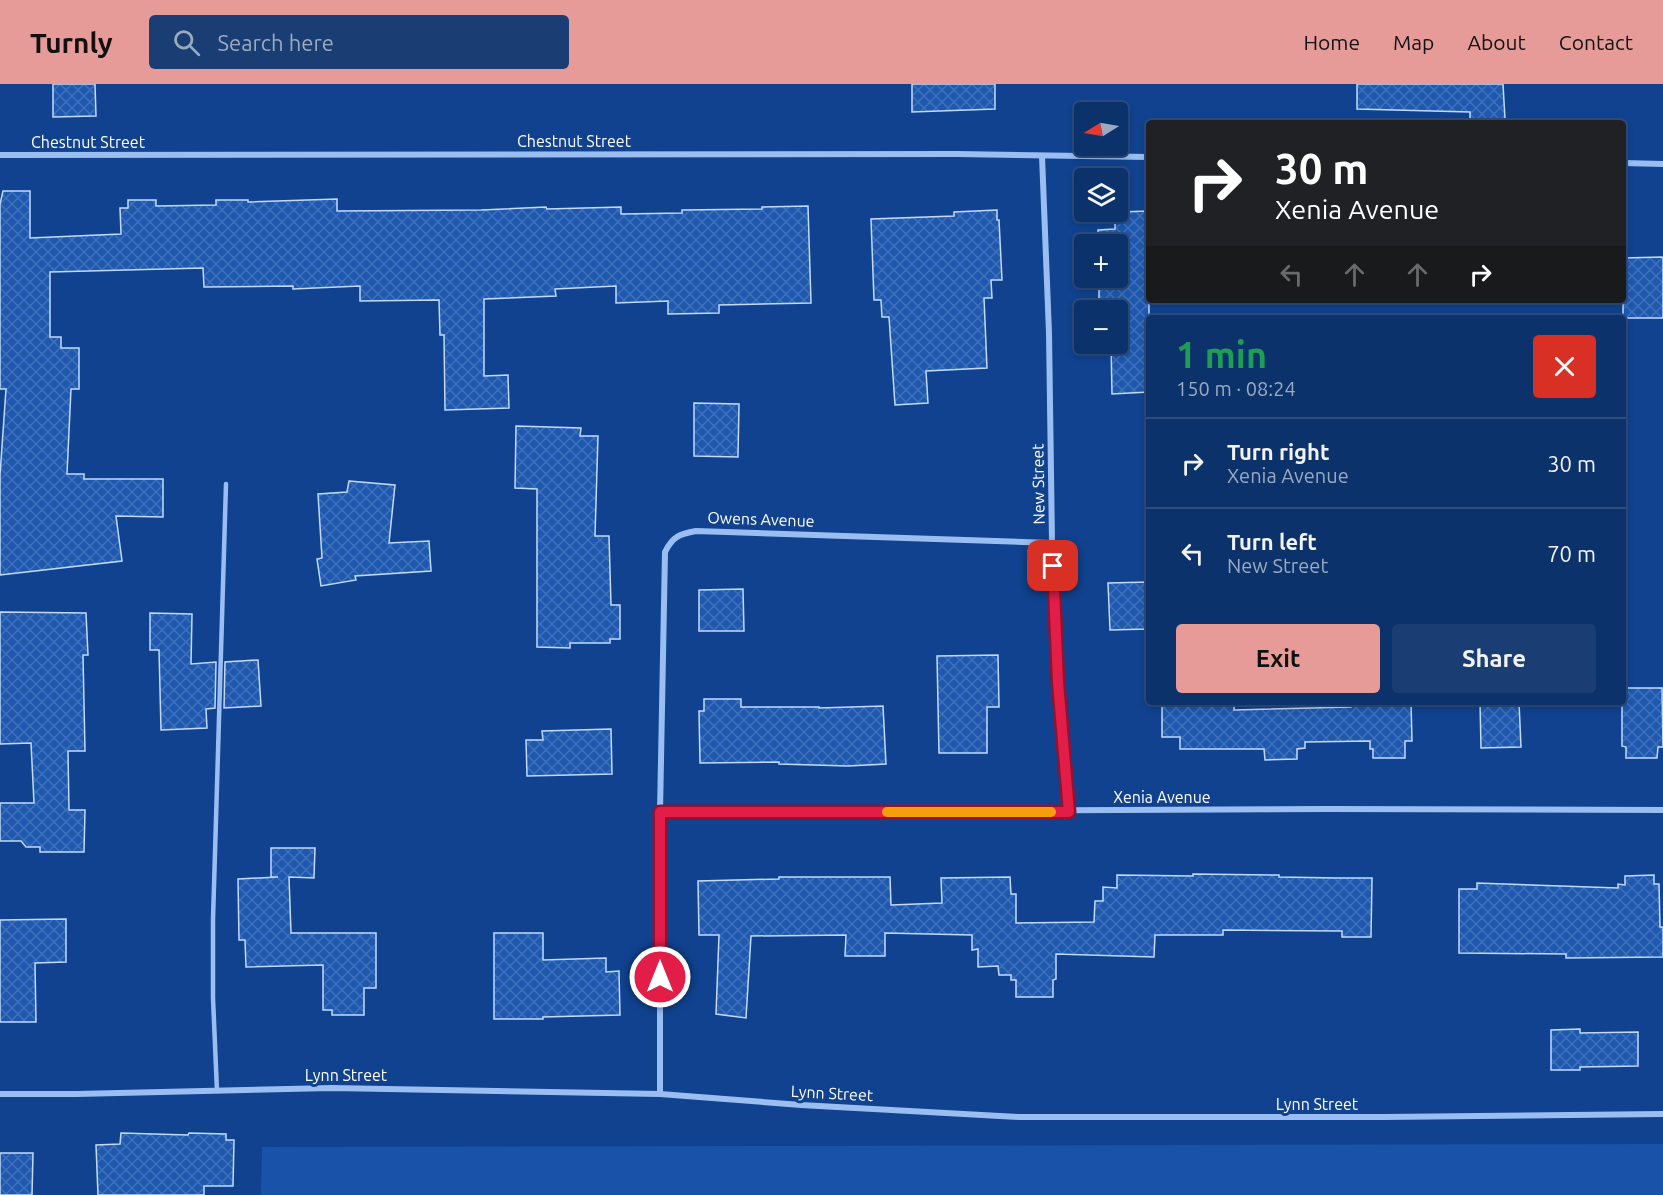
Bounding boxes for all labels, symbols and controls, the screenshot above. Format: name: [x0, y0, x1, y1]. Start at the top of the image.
search box: [149, 15, 569, 69]
icon: search: [170, 26, 203, 59]
text: Turnly: [30, 27, 113, 58]
text: Search here: [218, 30, 334, 55]
text: Home: [1303, 30, 1360, 54]
text: Map: [1393, 30, 1434, 54]
text: About: [1467, 30, 1526, 54]
text: Contact: [1559, 30, 1633, 54]
north arrow: [1074, 102, 1128, 156]
map controls: [1074, 102, 1128, 354]
street label: Chestnut Street: [517, 132, 632, 150]
street label: Chestnut Street: [31, 133, 146, 151]
icon: right: [1176, 144, 1254, 222]
text: 30 m: [1275, 145, 1369, 192]
button: layers: [1074, 168, 1128, 222]
text: Xenia Avenue: [1275, 194, 1439, 224]
button: +: [1074, 234, 1128, 288]
icon: left: [1275, 258, 1308, 291]
icon: ahead: [1338, 258, 1371, 291]
icon: ahead: [1401, 258, 1434, 291]
icon: right: [1464, 258, 1497, 291]
button: −: [1074, 300, 1128, 354]
text: 1 min: [1176, 334, 1267, 375]
button: close: [1533, 335, 1596, 398]
text: 150 m · 08:24: [1176, 377, 1296, 400]
text: Turn right: [1227, 439, 1329, 464]
street label: New Street: [1028, 443, 1048, 525]
icon: right: [1176, 447, 1209, 480]
text: 30 m: [1547, 451, 1596, 476]
text: Xenia Avenue: [1227, 464, 1349, 487]
street label: Owens Avenue: [707, 508, 815, 530]
text: Turn left: [1227, 529, 1317, 554]
icon: left: [1176, 537, 1209, 570]
pin: [1027, 540, 1078, 591]
text: 70 m: [1547, 541, 1596, 566]
icon: arrive: [1036, 549, 1069, 582]
text: New Street: [1227, 554, 1328, 577]
button: Exit: [1176, 624, 1380, 693]
button: Share: [1392, 624, 1596, 693]
street label: Xenia Avenue: [1113, 788, 1211, 806]
position arrow: [628, 945, 692, 1009]
street label: Lynn Street: [305, 1066, 388, 1084]
street label: Lynn Street: [790, 1082, 874, 1104]
street label: Lynn Street: [1276, 1095, 1359, 1113]

